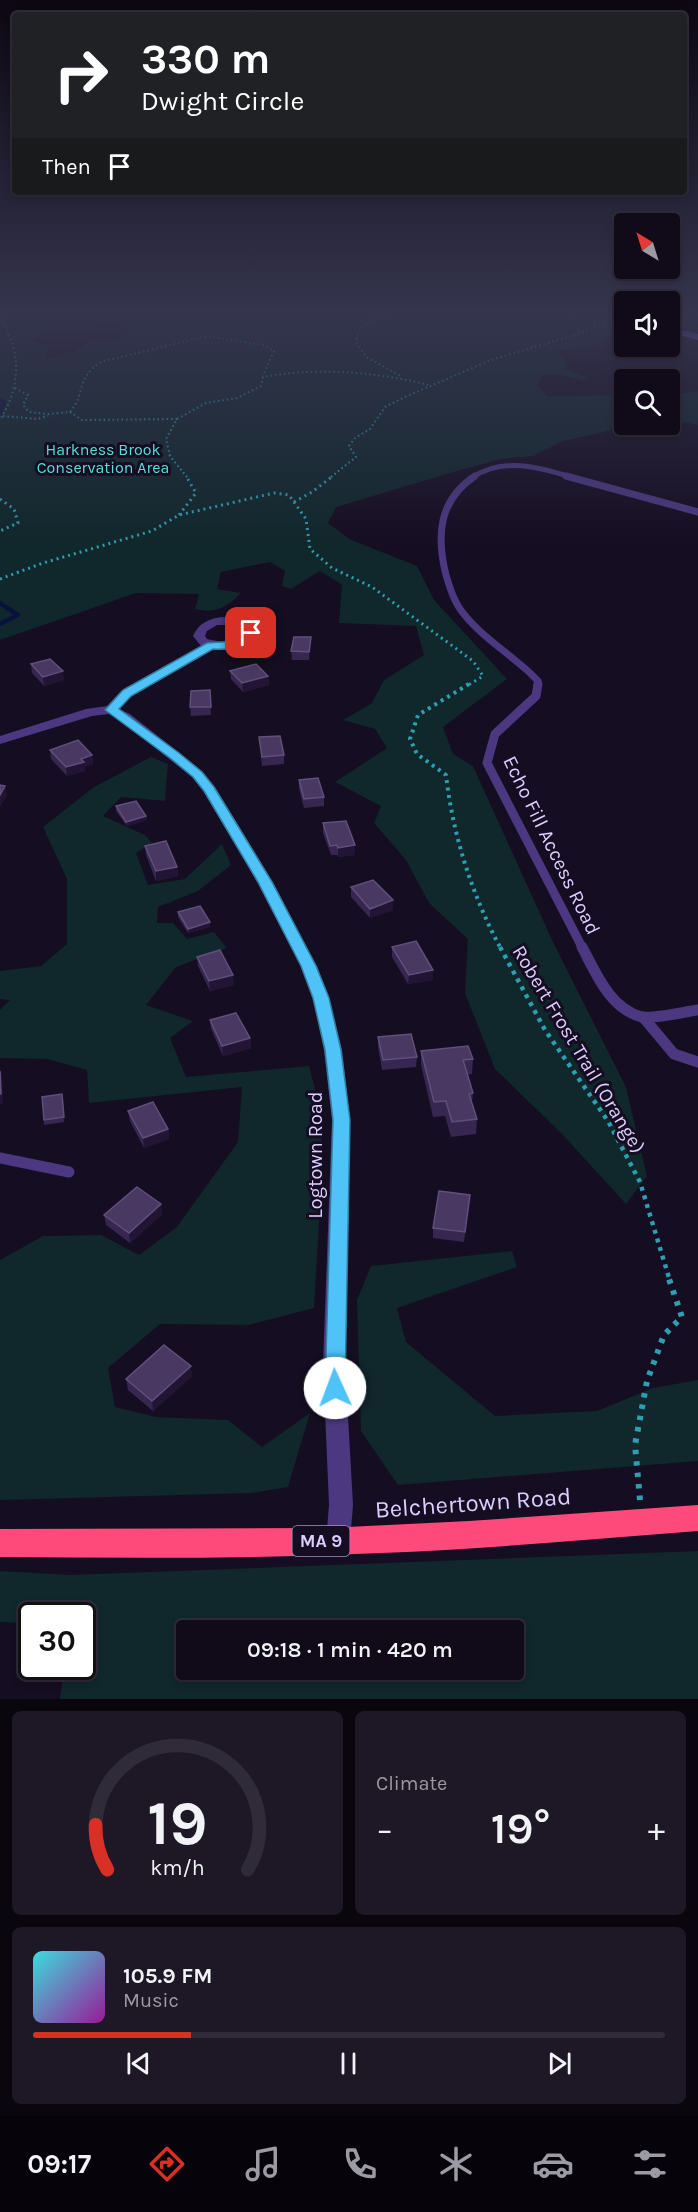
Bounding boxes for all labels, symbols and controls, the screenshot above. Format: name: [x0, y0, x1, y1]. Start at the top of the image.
text: 330 m: [141, 34, 270, 84]
icon: right: [42, 36, 120, 114]
text: Dwight Circle: [141, 85, 304, 117]
icon: arrive: [103, 150, 136, 183]
text: Then: [42, 154, 91, 180]
north arrow: [614, 213, 680, 279]
map controls: [614, 213, 680, 435]
button: sound: [614, 291, 680, 357]
button: search: [614, 369, 680, 435]
park label: Harkness Brook Conservation Area: [37, 440, 169, 477]
pin: [225, 607, 276, 658]
icon: arrive: [234, 616, 267, 649]
street label: Echo Fill Access Road: [498, 752, 605, 938]
street label: Robert Frost Trail (Orange): [507, 941, 650, 1157]
street label: Logtown Road: [304, 1091, 327, 1219]
position arrow: [303, 1356, 367, 1420]
street label: Belchertown Road: [374, 1482, 572, 1524]
road number: MA 9: [292, 1526, 350, 1556]
speed limit sign: 30: [18, 1602, 96, 1680]
text: 09:18 · 1 min · 420 m: [247, 1637, 453, 1663]
text: Climate: [376, 1772, 447, 1795]
text: 19: [147, 1787, 208, 1860]
text: 19°: [491, 1802, 550, 1854]
text: −: [376, 1810, 393, 1848]
text: +: [648, 1810, 665, 1848]
text: km/h: [150, 1855, 205, 1880]
text: 105.9 FM: [123, 1963, 213, 1989]
text: Music: [123, 1989, 179, 2012]
icon: previous: [122, 2047, 155, 2080]
icon: pause: [332, 2047, 365, 2080]
icon: next: [543, 2047, 576, 2080]
icon: directions: [146, 2143, 188, 2185]
icon: music: [242, 2143, 284, 2185]
icon: phone: [339, 2143, 381, 2185]
icon: climate: [435, 2143, 477, 2185]
icon: car: [532, 2143, 574, 2185]
icon: filters: [629, 2143, 671, 2185]
text: 09:17: [27, 2148, 91, 2180]

